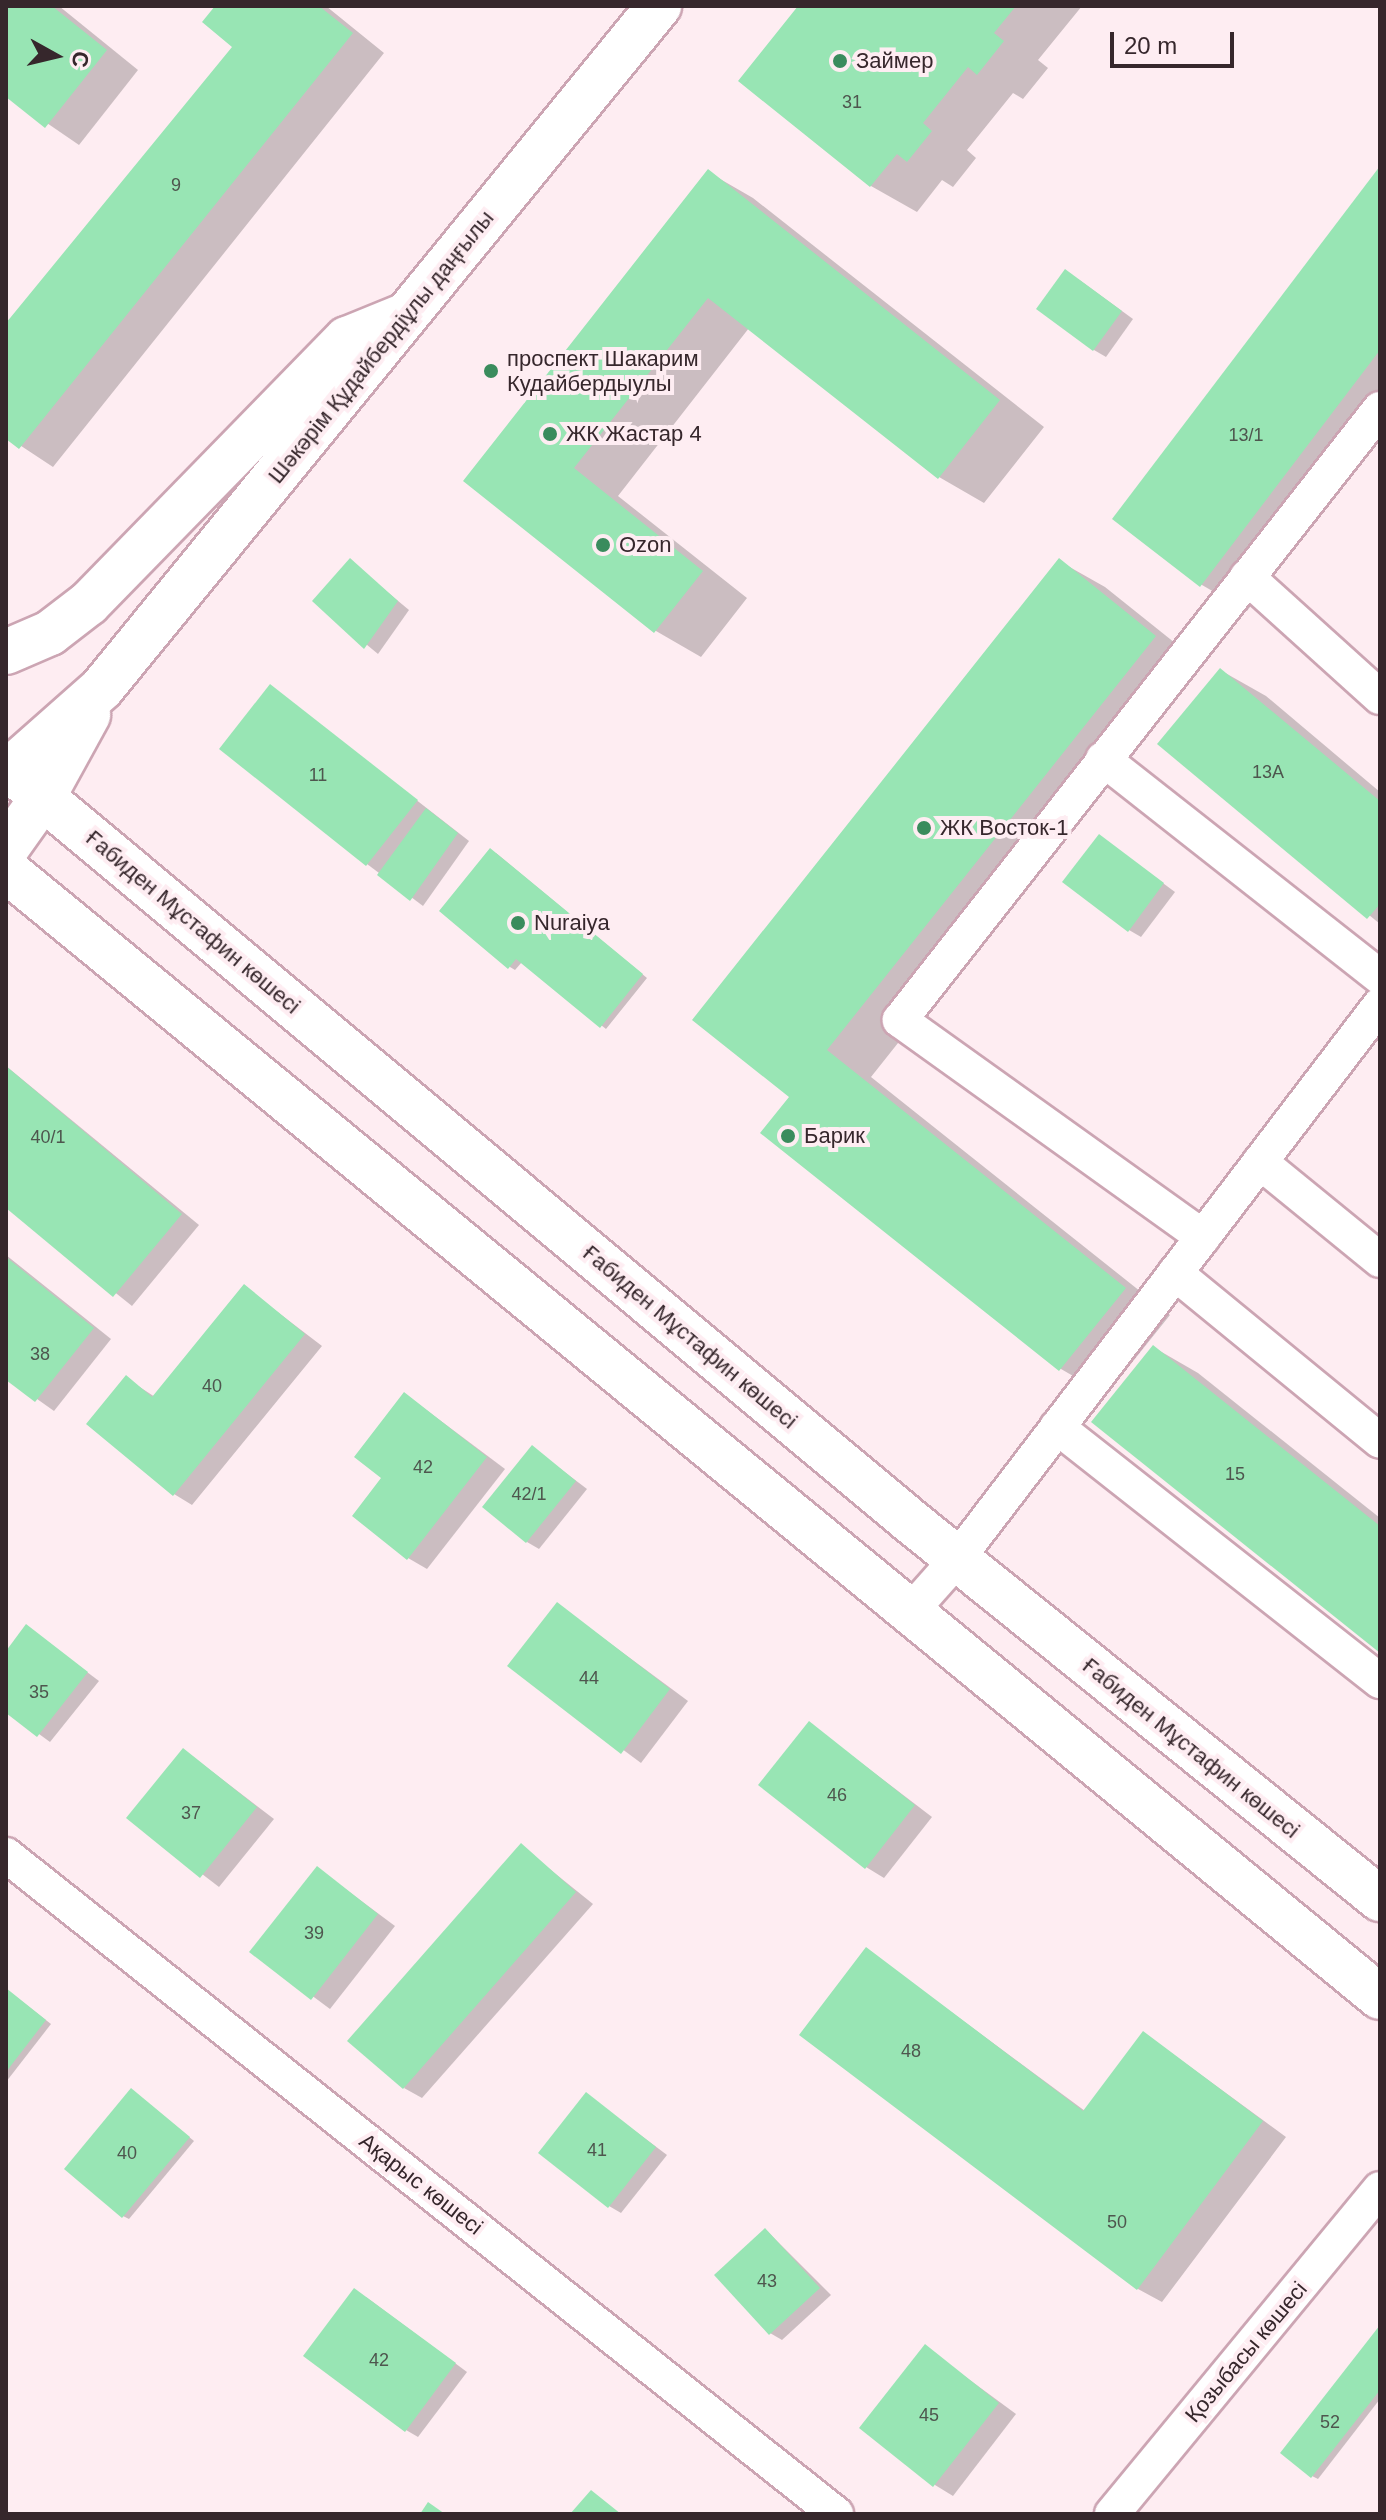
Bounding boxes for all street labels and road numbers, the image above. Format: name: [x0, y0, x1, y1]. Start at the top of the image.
street label: Шәкәрім Құдайбердіұлы даңғылы: [263, 205, 499, 489]
street label: Ғабиден Мұстафин көшесі: [81, 825, 305, 1019]
street label: Ғабиден Мұстафин көшесі: [578, 1240, 802, 1434]
street label: Ғабиден Мұстафин көшесі: [1077, 1652, 1305, 1844]
street label: Ақарыс көшесі: [354, 2128, 488, 2240]
street label: Қозыбасы көшесі: [1179, 2276, 1313, 2428]

